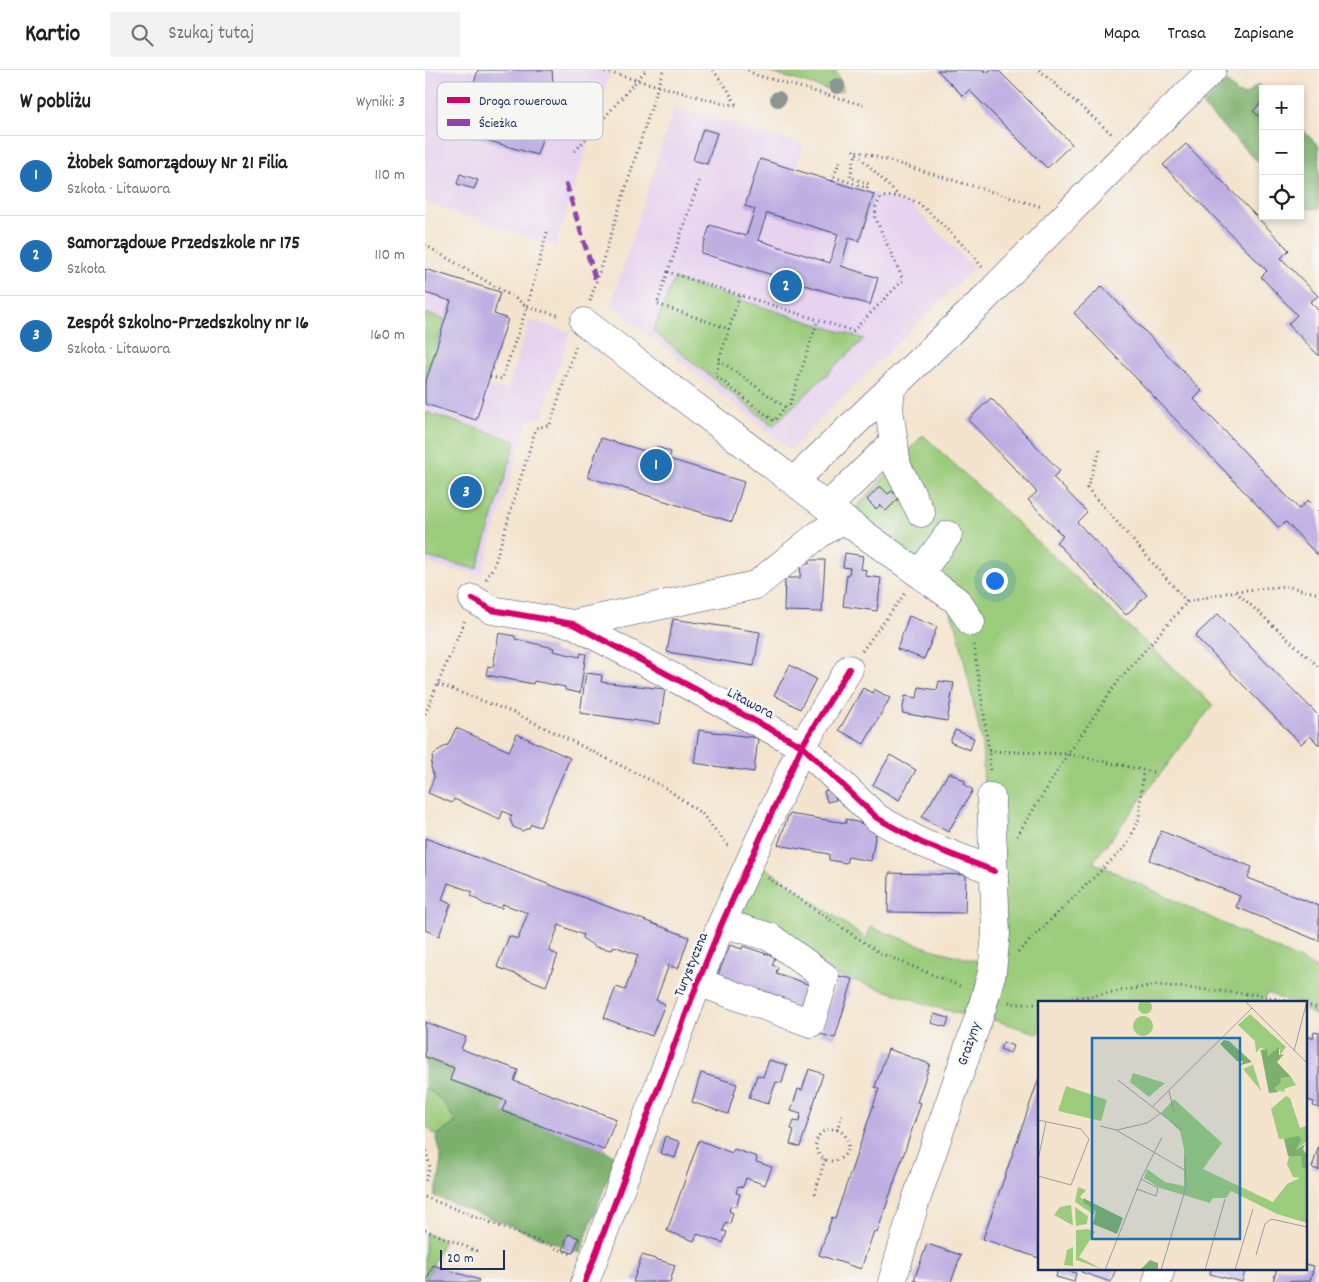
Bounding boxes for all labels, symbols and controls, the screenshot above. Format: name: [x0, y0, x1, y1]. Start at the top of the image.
search box: [110, 12, 460, 57]
text: Kartio: [25, 18, 80, 52]
icon: search: [128, 21, 156, 49]
text: Szukaj tutaj: [168, 21, 254, 48]
text: Mapa: [1104, 22, 1139, 47]
text: Trasa: [1167, 22, 1206, 47]
text: Zapisane: [1234, 22, 1294, 47]
legend: [437, 82, 603, 140]
map controls: [1259, 85, 1304, 220]
button: +: [1259, 85, 1304, 130]
text: W pobliżu: [20, 88, 91, 118]
text: Wyniki: 3: [356, 91, 405, 114]
text: Droga rowerowa: [479, 92, 568, 112]
text: Ścieżka: [479, 114, 517, 134]
button: −: [1259, 130, 1304, 175]
text: Żłobek Samorządowy Nr 21 Filia: [67, 151, 287, 178]
text: 1: [34, 164, 38, 187]
text: 110 m: [375, 164, 405, 187]
button: locate: [1259, 175, 1304, 220]
text: Szkoła · Litawora: [67, 178, 170, 201]
text: Samorządowe Przedszkole nr 175: [67, 231, 300, 258]
text: 2: [33, 244, 40, 267]
text: 110 m: [375, 244, 405, 267]
text: Szkoła: [67, 258, 105, 281]
pin: 2: [770, 267, 802, 305]
text: Zespół Szkolno-Przedszkolny nr 16: [67, 311, 309, 338]
text: 3: [32, 324, 40, 347]
text: 160 m: [370, 324, 405, 347]
text: Szkoła · Litawora: [67, 338, 170, 361]
pin: 1: [640, 446, 672, 484]
pin: 3: [450, 473, 482, 511]
your location: [982, 568, 1008, 594]
street label: Litawora: [723, 682, 778, 726]
street label: Turystyczna: [669, 929, 715, 1001]
inset map: [1038, 1001, 1307, 1270]
street label: Grażyny: [952, 1018, 988, 1069]
scale bar: [440, 1247, 505, 1270]
text: 20 m: [447, 1249, 474, 1269]

